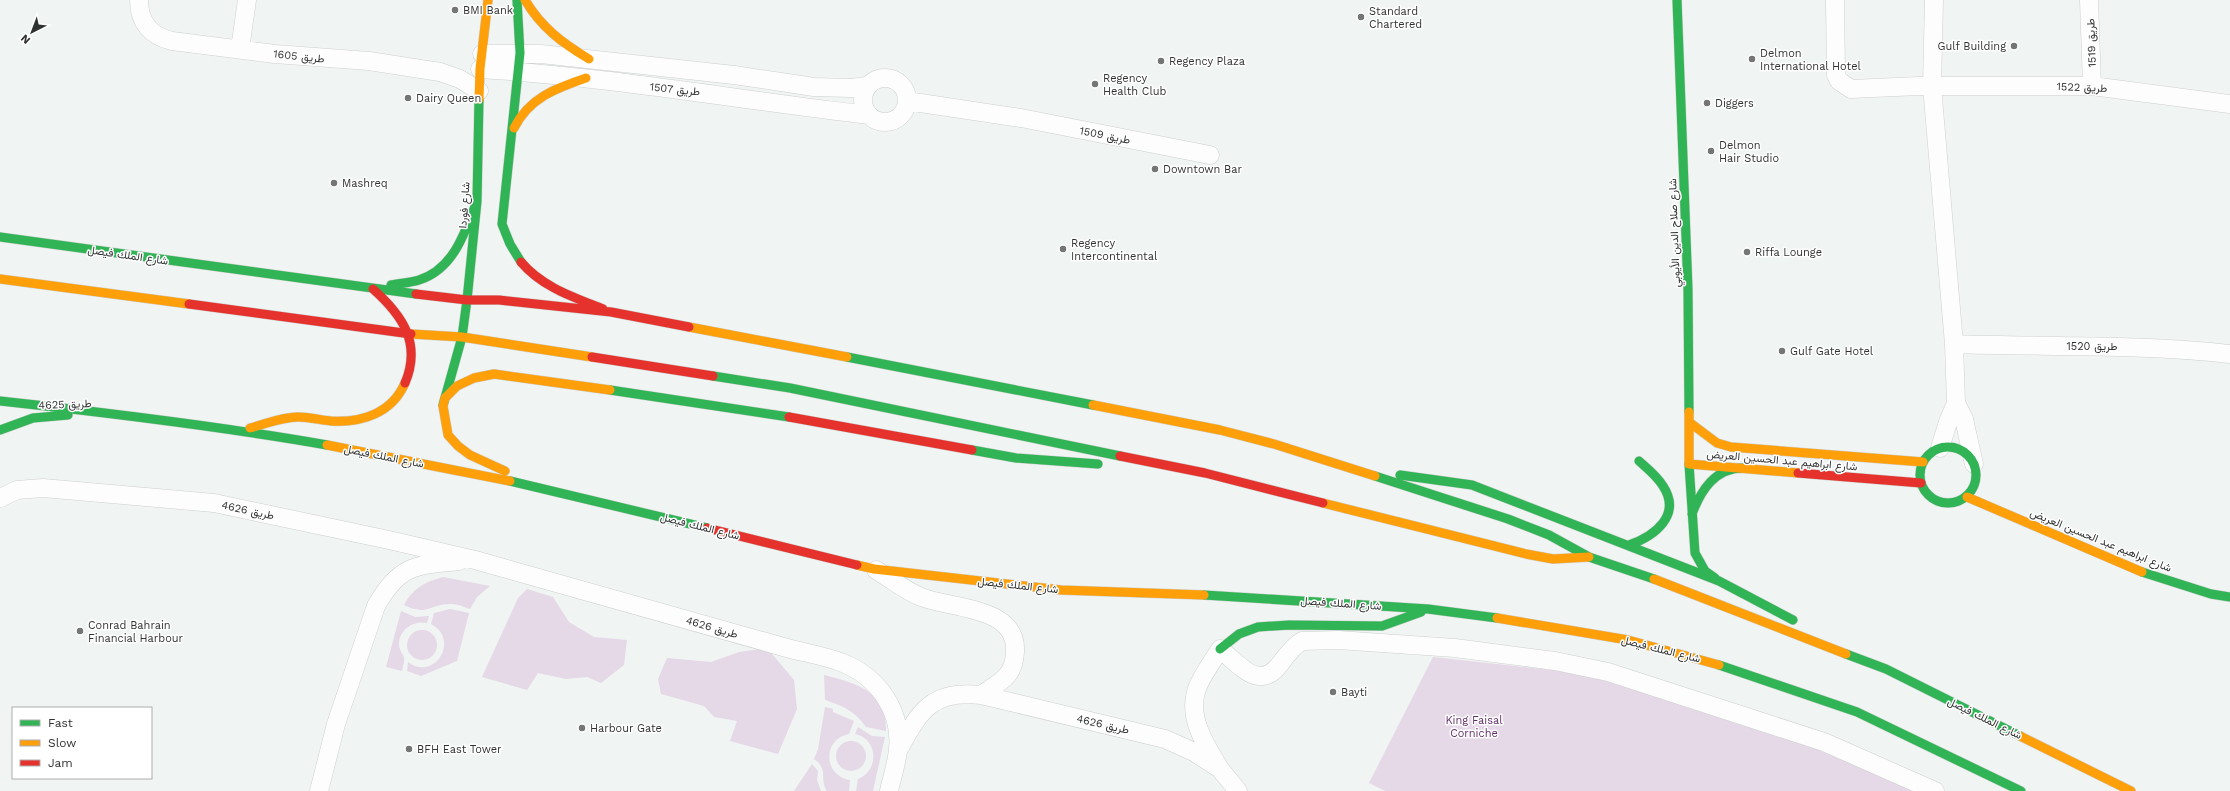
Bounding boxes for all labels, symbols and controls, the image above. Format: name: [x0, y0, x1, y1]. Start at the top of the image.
place label: BMI Bank: [463, 4, 513, 17]
marker: BMI Bank: [450, 5, 460, 15]
place label: Standard Chartered: [1369, 5, 1422, 31]
north arrow: [12, 12, 52, 52]
marker: Standard Chartered: [1356, 12, 1366, 22]
street label: طريق 1519: [2084, 18, 2099, 68]
text: N: [18, 32, 33, 47]
place label: Gulf Building: [1938, 40, 2006, 53]
marker: Gulf Building: [2009, 41, 2019, 51]
street label: طريق 1605: [273, 47, 325, 66]
place label: Delmon International Hotel: [1760, 47, 1862, 73]
marker: Delmon International Hotel: [1747, 54, 1757, 64]
place label: Regency Plaza: [1169, 55, 1245, 68]
marker: Regency Plaza: [1156, 56, 1166, 66]
place label: Regency Health Club: [1103, 72, 1167, 98]
marker: Regency Health Club: [1090, 79, 1100, 89]
street label: طريق 1507: [649, 80, 701, 99]
street label: طريق 1522: [2056, 80, 2107, 95]
place label: Dairy Queen: [416, 92, 481, 105]
marker: Dairy Queen: [403, 93, 413, 103]
place label: Diggers: [1715, 97, 1754, 110]
marker: Diggers: [1702, 98, 1712, 108]
street label: طريق 1509: [1078, 124, 1131, 147]
place label: Delmon Hair Studio: [1719, 139, 1779, 165]
marker: Delmon Hair Studio: [1706, 146, 1716, 156]
place label: Downtown Bar: [1163, 163, 1242, 176]
marker: Downtown Bar: [1150, 164, 1160, 174]
place label: Mashreq: [342, 177, 388, 190]
marker: Mashreq: [329, 178, 339, 188]
street label: شارع صلاح الدين الأيوبي: [1666, 178, 1686, 288]
street label: شارع فوردا: [456, 181, 474, 229]
place label: Regency Intercontinental: [1071, 237, 1158, 263]
street label: شارع الملك فيصل: [87, 243, 169, 269]
marker: Regency Intercontinental: [1058, 244, 1068, 254]
place label: Riffa Lounge: [1755, 246, 1822, 259]
marker: Riffa Lounge: [1742, 247, 1752, 257]
street label: طريق 1520: [2066, 340, 2118, 353]
place label: Gulf Gate Hotel: [1790, 345, 1874, 358]
marker: Gulf Gate Hotel: [1777, 346, 1787, 356]
street label: طريق 4625: [38, 397, 92, 412]
street label: شارع الملك فيصل: [343, 442, 425, 472]
street label: شارع ابراهيم عبد الحسين العريض: [1706, 447, 1858, 475]
street label: طريق 4626: [220, 499, 275, 522]
street label: شارع ابراهيم عبد الحسين العريض: [2028, 506, 2174, 576]
street label: شارع الملك فيصل: [659, 510, 741, 544]
street label: شارع الملك فيصل: [977, 575, 1059, 597]
street label: شارع الملك فيصل: [1300, 594, 1382, 614]
street label: طريق 4626: [684, 614, 739, 641]
place label: Conrad Bahrain Financial Harbour: [88, 619, 184, 645]
marker: Conrad Bahrain Financial Harbour: [75, 626, 85, 636]
street label: شارع الملك فيصل: [1620, 633, 1702, 667]
place label: Bayti: [1341, 686, 1367, 699]
marker: Bayti: [1328, 687, 1338, 697]
street label: شارع الملك فيصل: [1945, 695, 2024, 743]
legend: [12, 707, 152, 779]
street label: طريق 4626: [1075, 712, 1130, 737]
park label: King Faisal Corniche: [1445, 714, 1503, 740]
text: Fast: [48, 716, 73, 730]
place label: Harbour Gate: [590, 722, 662, 735]
marker: Harbour Gate: [577, 723, 587, 733]
text: Slow: [48, 736, 76, 750]
place label: BFH East Tower: [417, 743, 502, 756]
marker: BFH East Tower: [404, 744, 414, 754]
text: Jam: [48, 756, 73, 770]

